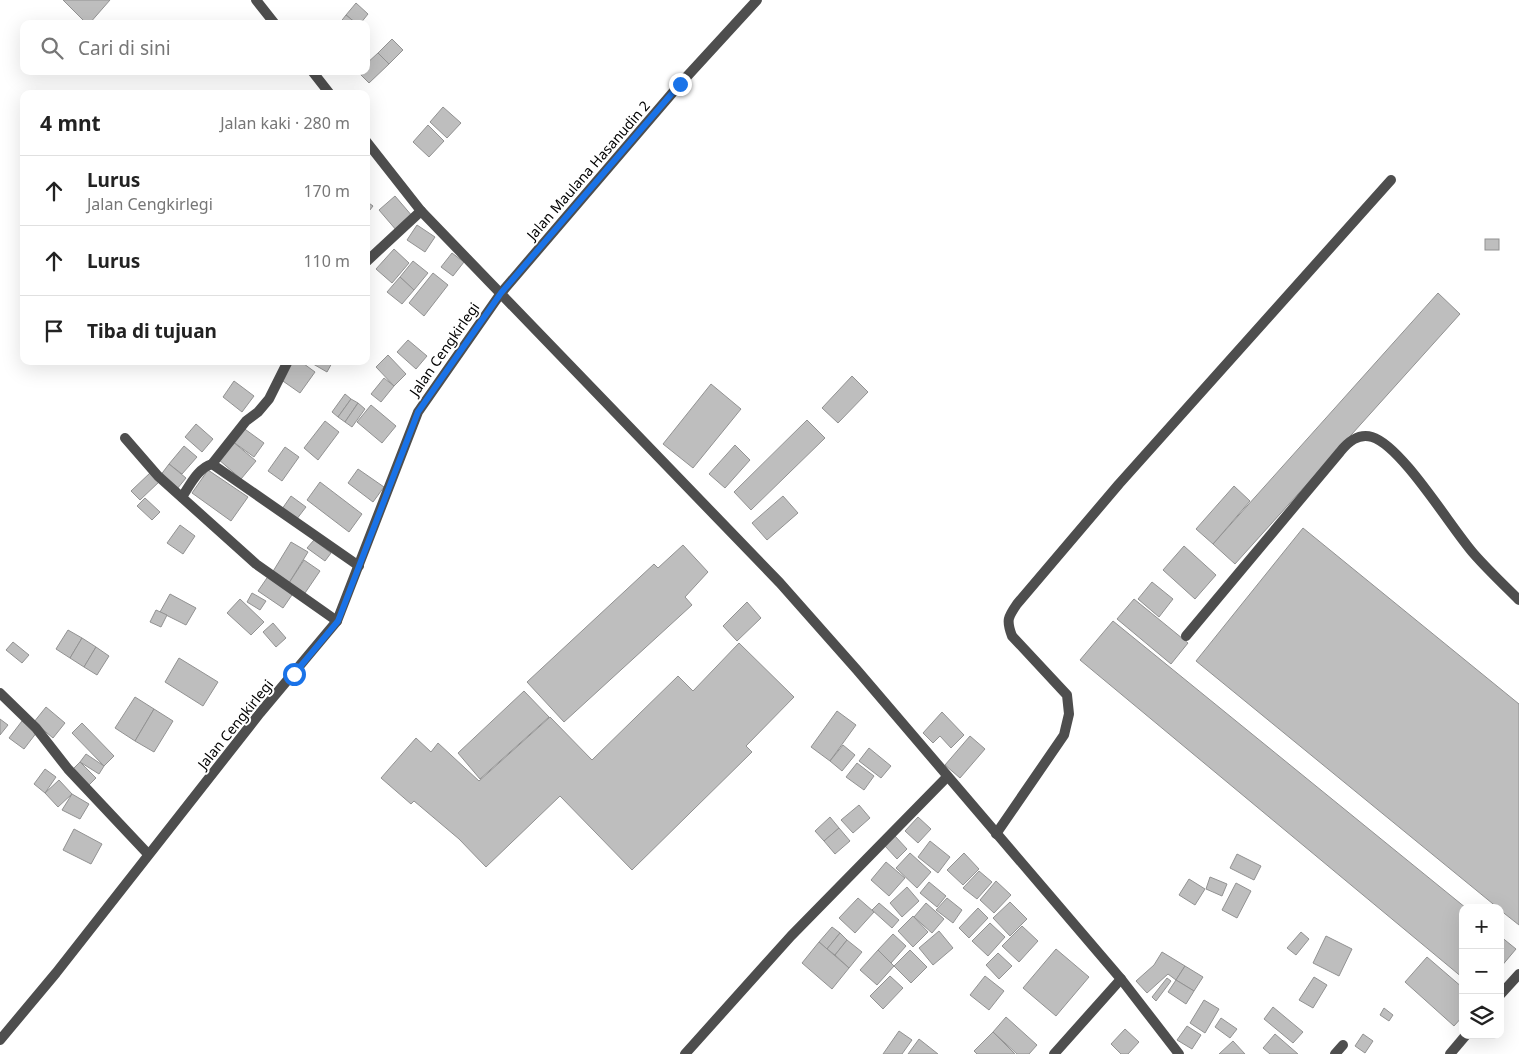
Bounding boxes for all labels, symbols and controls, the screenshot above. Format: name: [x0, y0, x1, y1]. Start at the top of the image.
search box: [20, 20, 370, 75]
icon: search: [38, 34, 66, 62]
text: Cari di sini: [78, 35, 171, 61]
route end: [669, 73, 692, 96]
street label: Jalan Maulana Hasanudin 2: [521, 96, 654, 245]
text: 4 mnt: [40, 109, 101, 137]
text: Jalan kaki · 280 m: [220, 112, 350, 134]
text: Lurus: [87, 167, 140, 193]
icon: ahead: [40, 177, 68, 205]
text: 170 m: [303, 180, 350, 202]
text: Jalan Cengkirlegi: [87, 193, 213, 215]
icon: ahead: [40, 247, 68, 275]
text: Lurus: [87, 248, 140, 274]
text: 110 m: [303, 250, 350, 272]
street label: Jalan Cengkirlegi: [404, 298, 483, 401]
icon: arrive: [40, 317, 68, 345]
text: Tiba di tujuan: [87, 318, 217, 344]
route start: [283, 663, 306, 686]
street label: Jalan Cengkirlegi: [192, 675, 277, 774]
map controls: [1459, 904, 1504, 1039]
button: +: [1459, 904, 1504, 949]
button: −: [1459, 949, 1504, 994]
button: layers: [1459, 994, 1504, 1039]

